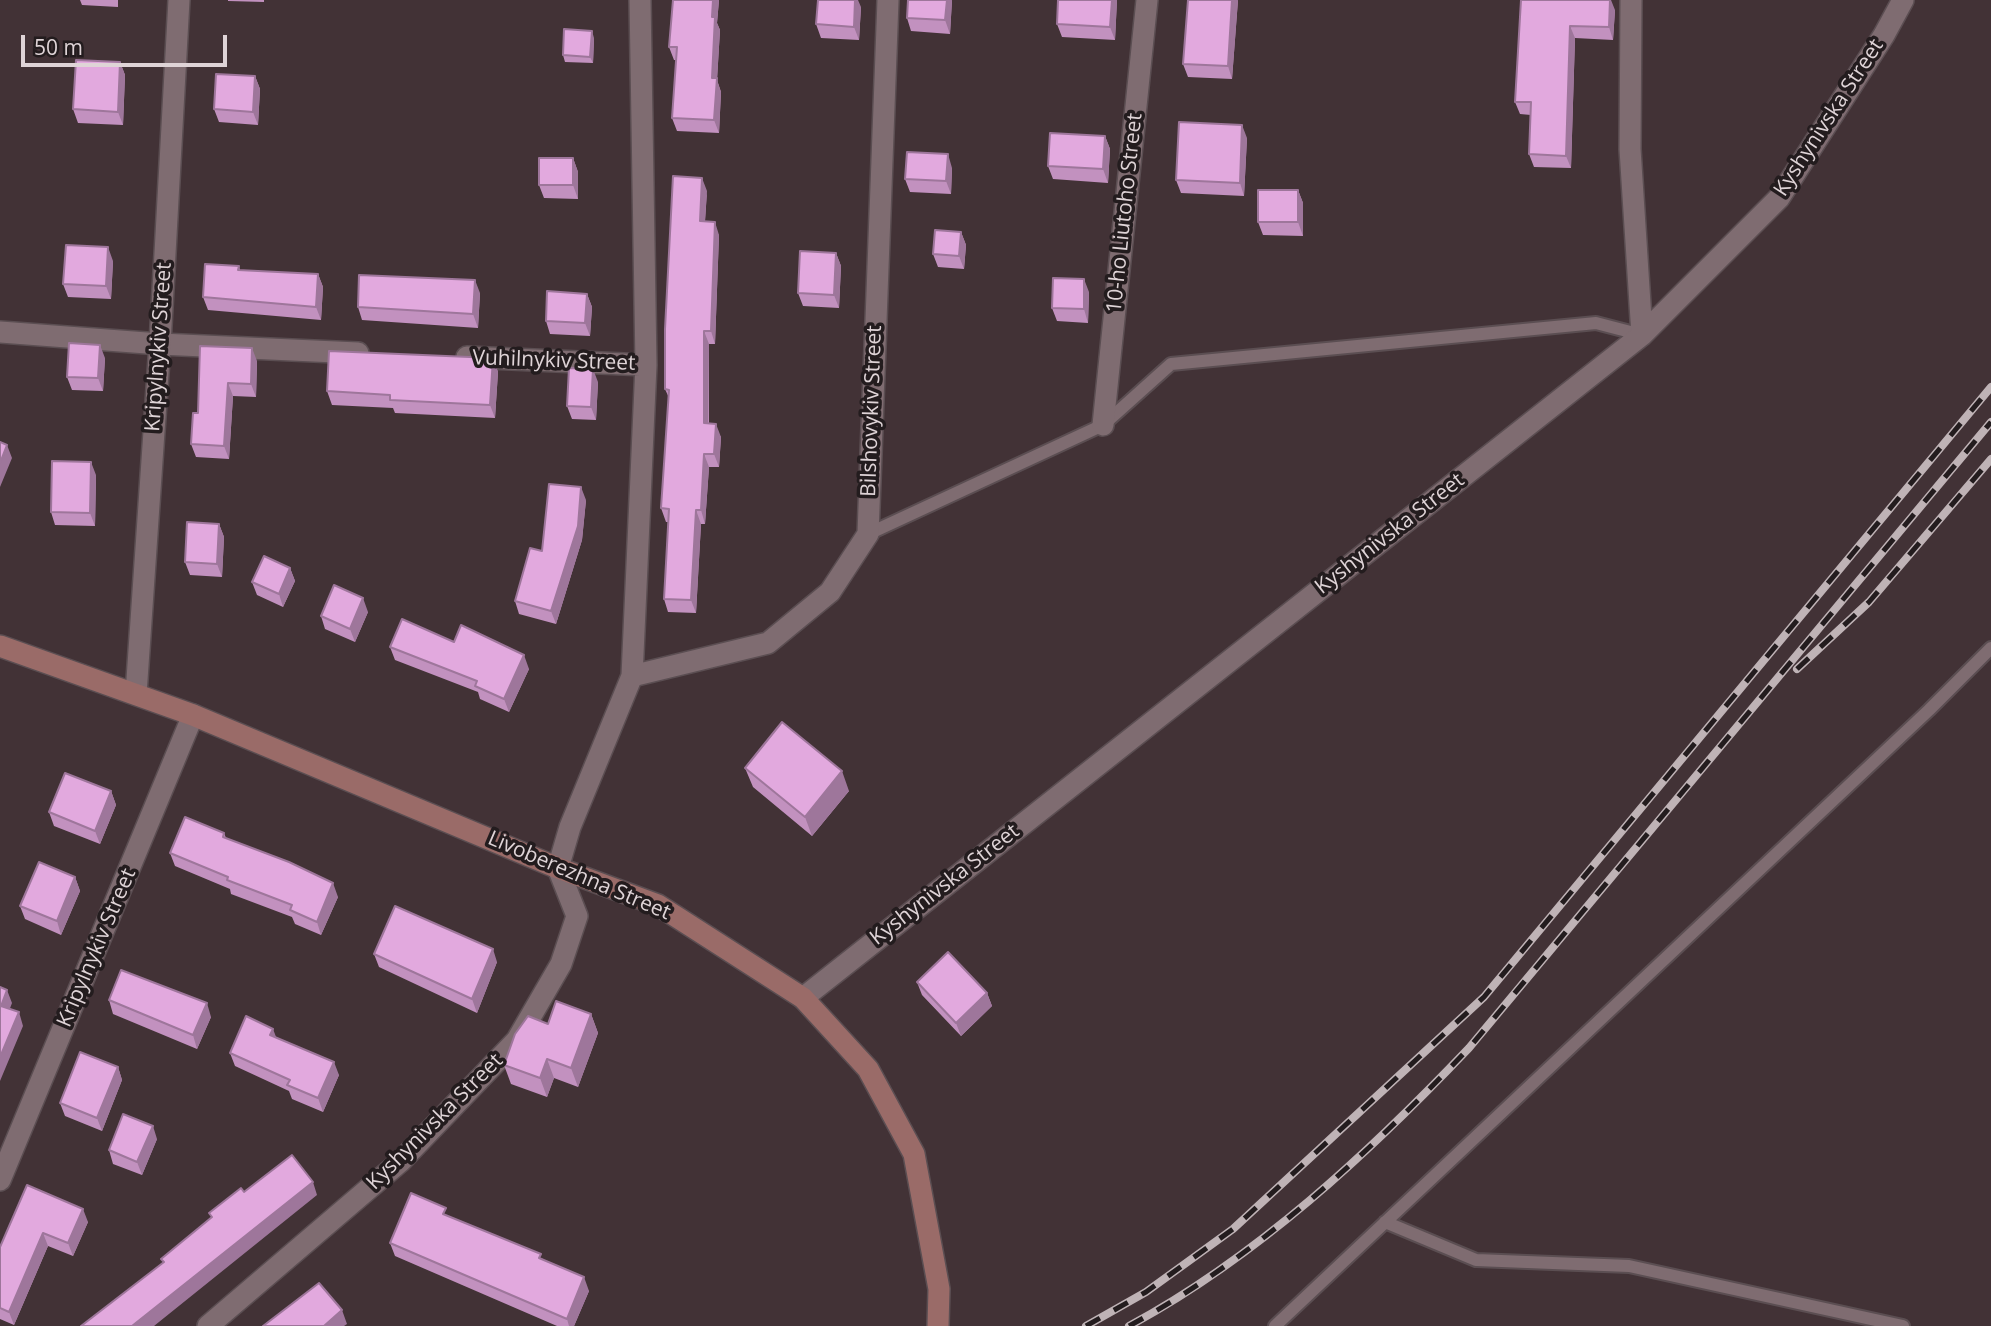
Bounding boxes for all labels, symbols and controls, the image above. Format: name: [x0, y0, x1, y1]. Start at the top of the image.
scale bar: [24, 21, 231, 65]
text: 50 m: [34, 33, 83, 61]
street label: Kyshynivska Street: [1769, 35, 1889, 201]
street label: 10-ho Liutoho Street: [1102, 112, 1148, 314]
street label: Kripylnykiv Street: [141, 261, 177, 433]
street label: Bilshovykiv Street: [856, 325, 888, 497]
street label: Vuhilnykiv Street: [472, 346, 636, 376]
street label: Kyshynivska Street: [1310, 468, 1470, 600]
street label: Kyshynivska Street: [865, 819, 1025, 951]
street label: Livoberezhna Street: [484, 826, 674, 926]
street label: Kripylnykiv Street: [52, 865, 142, 1031]
street label: Kyshynivska Street: [362, 1049, 508, 1195]

